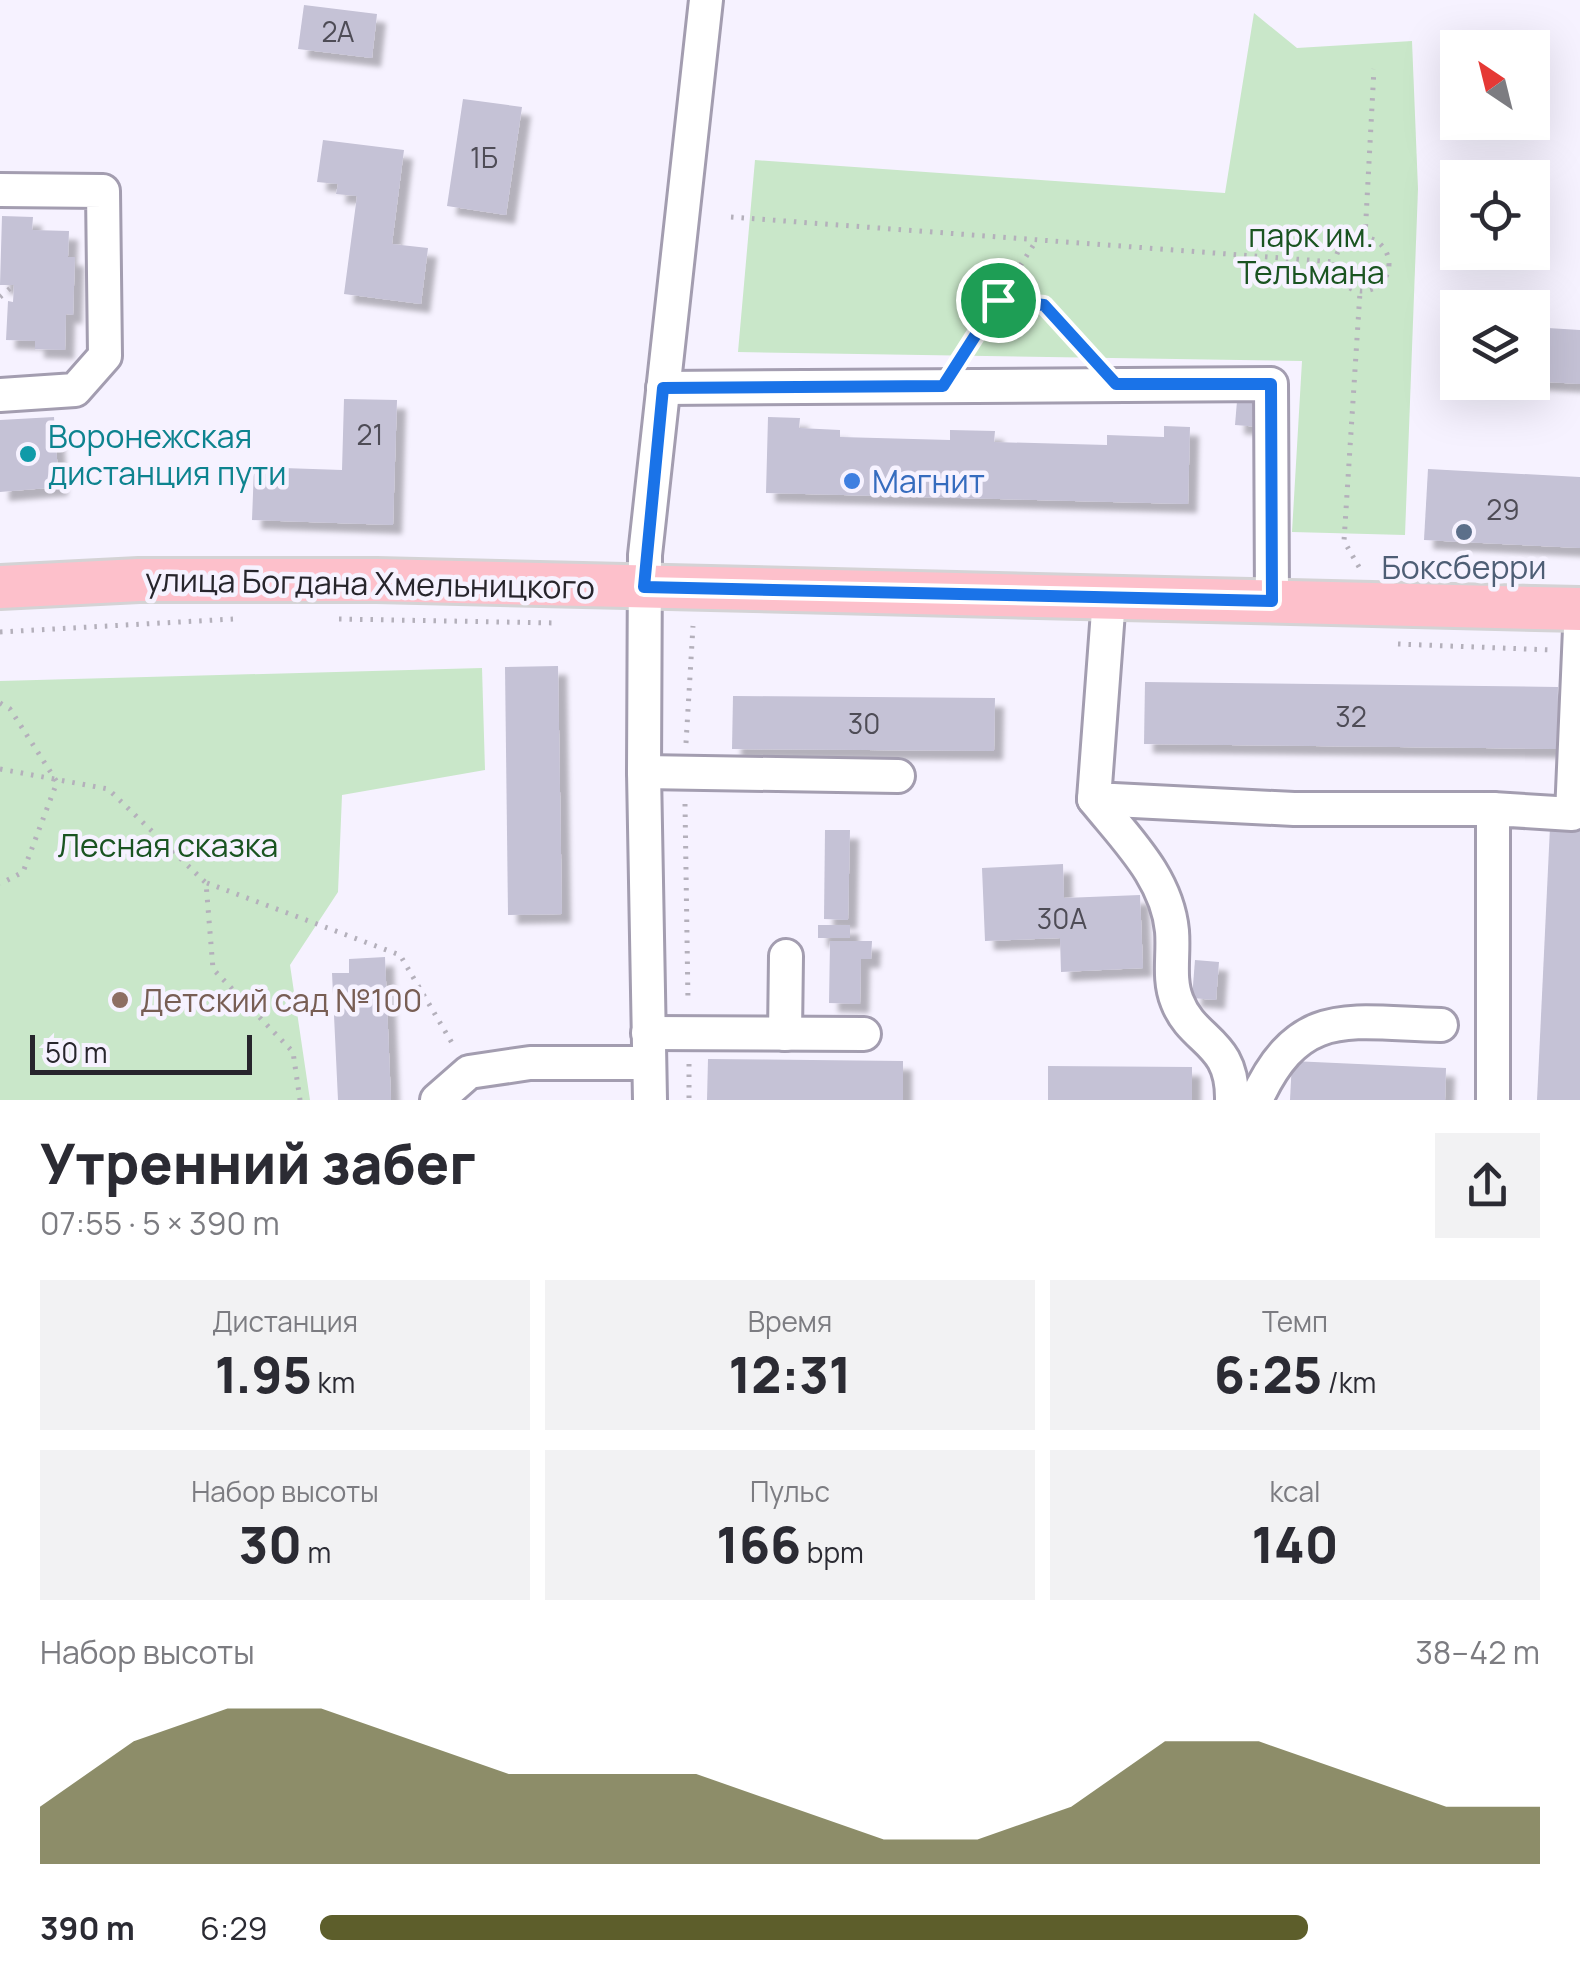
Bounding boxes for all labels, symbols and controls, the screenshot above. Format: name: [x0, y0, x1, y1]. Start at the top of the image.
house number: 2А: [321, 12, 355, 50]
north arrow: [1440, 30, 1550, 140]
map controls: [1440, 30, 1550, 400]
house number: 1Б: [470, 138, 498, 176]
button: locate: [1440, 160, 1550, 270]
park label: парк им. Тельмана: [1237, 213, 1385, 294]
pin: [956, 258, 1041, 343]
icon: arrive: [971, 273, 1026, 328]
button: layers: [1440, 290, 1550, 400]
place label: Воронежская дистанция пути: [48, 414, 286, 495]
house number: 21: [357, 415, 383, 453]
marker: Воронежская дистанция пути: [17, 443, 39, 465]
place label: Магнит: [872, 459, 985, 503]
marker: Магнит: [841, 470, 863, 492]
house number: 29: [1486, 490, 1520, 528]
marker: Боксберри: [1453, 521, 1475, 543]
place label: Боксберри: [1382, 545, 1546, 589]
street label: улица Богдана Хмельницкого: [145, 557, 595, 609]
house number: 32: [1335, 697, 1367, 735]
house number: 30: [848, 704, 880, 742]
park label: Лесная сказка: [58, 823, 278, 867]
house number: 30А: [1037, 899, 1087, 937]
place label: Детский сад №100: [140, 978, 422, 1022]
marker: Детский сад №100: [109, 989, 131, 1011]
scale bar: [30, 1030, 252, 1074]
text: 50 m: [45, 1033, 108, 1071]
text: Утренний забег: [40, 1125, 476, 1201]
button: share: [1435, 1133, 1540, 1238]
text: 07:55 · 5 × 390 m: [40, 1201, 280, 1245]
text: Дистанция: [212, 1302, 358, 1340]
text: Время: [748, 1302, 832, 1340]
text: Темп: [1262, 1302, 1328, 1340]
text: 1.95: [215, 1340, 312, 1408]
text: 12:31: [728, 1340, 852, 1408]
text: 6:25: [1214, 1340, 1322, 1408]
text: km: [312, 1363, 355, 1401]
text: /km: [1322, 1363, 1376, 1401]
text: Набор высоты: [191, 1472, 379, 1510]
text: Пульс: [750, 1472, 830, 1510]
text: kcal: [1269, 1472, 1321, 1510]
text: 30: [239, 1510, 302, 1578]
text: 166: [716, 1510, 801, 1578]
text: 140: [1251, 1510, 1339, 1578]
text: m: [302, 1533, 331, 1571]
text: bpm: [801, 1533, 864, 1571]
text: Набор высоты: [40, 1630, 255, 1674]
text: 38–42 m: [1415, 1630, 1540, 1674]
text: 390 m: [40, 1906, 135, 1950]
text: 6:29: [200, 1906, 268, 1950]

